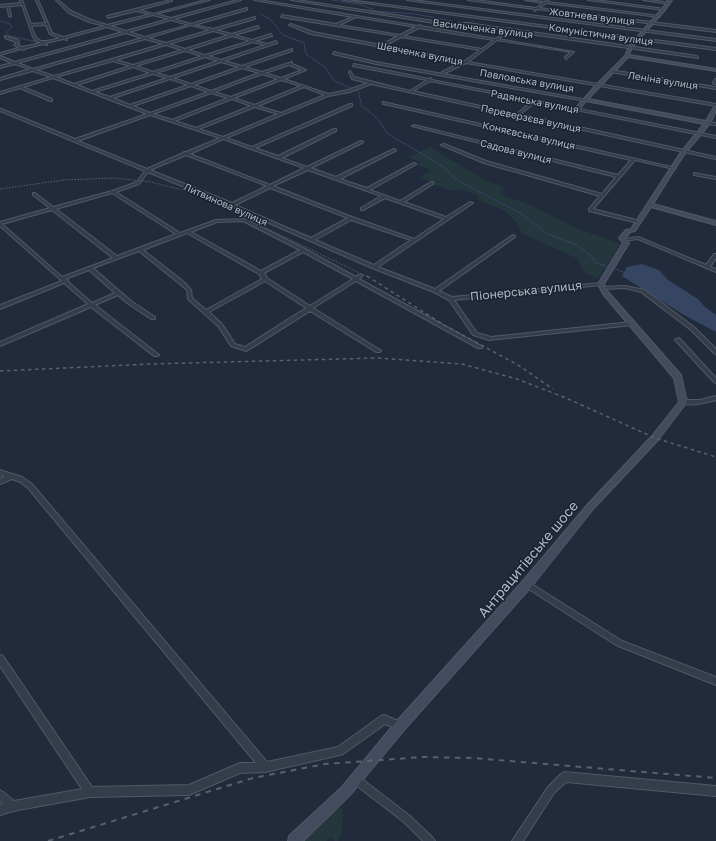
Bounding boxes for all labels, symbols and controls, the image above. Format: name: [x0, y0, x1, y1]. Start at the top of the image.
street label: Жовтнева вулиця: [548, 5, 636, 27]
street label: Васильченка вулиця: [432, 16, 534, 40]
street label: Комуністична вулиця: [548, 21, 654, 47]
street label: Шевченка вулиця: [376, 39, 464, 67]
street label: Павловська вулиця: [479, 66, 575, 94]
street label: Леніна вулиця: [627, 69, 699, 91]
street label: Радянська вулиця: [490, 87, 580, 115]
street label: Переверзєва вулиця: [480, 102, 582, 134]
street label: Коняєвська вулиця: [481, 118, 577, 152]
street label: Садова вулиця: [479, 136, 553, 166]
street label: Литвинова вулиця: [182, 180, 270, 228]
street label: Піонерська вулиця: [469, 277, 583, 304]
street label: Антрацитівське шосе: [474, 497, 581, 620]

